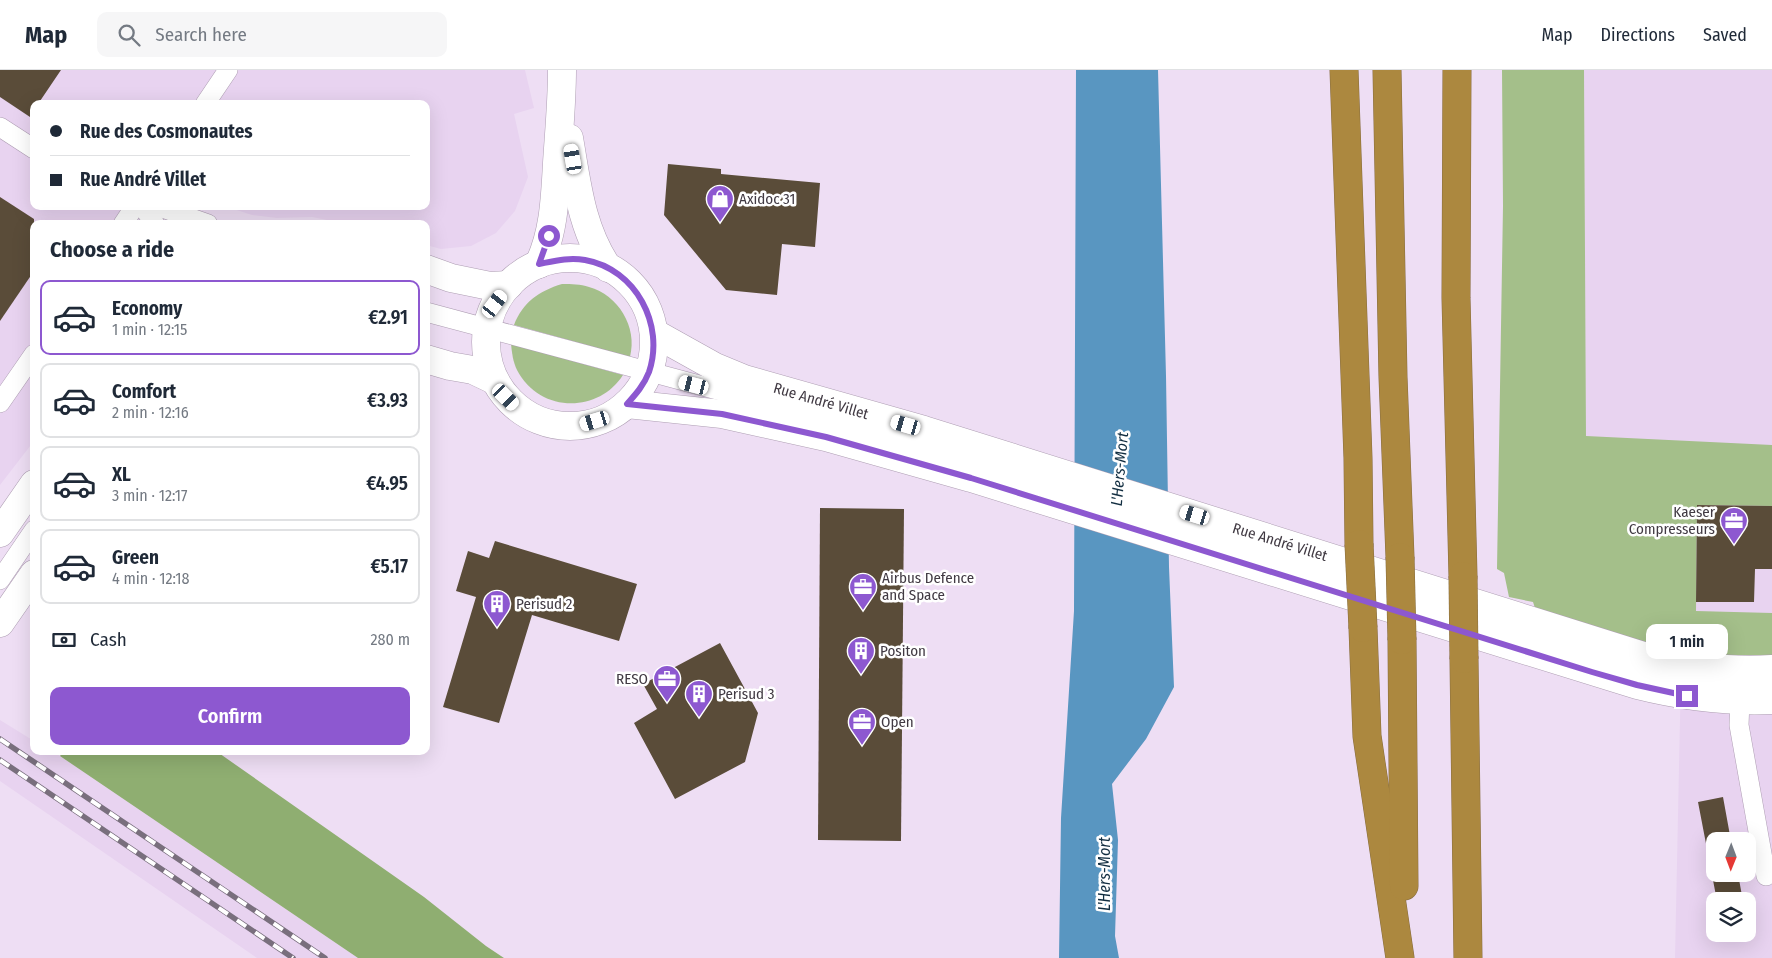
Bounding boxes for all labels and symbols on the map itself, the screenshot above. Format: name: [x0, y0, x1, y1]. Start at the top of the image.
car: [563, 143, 582, 175]
shop icon: Axidoc 31: [705, 184, 735, 223]
place label: Axidoc 31: [739, 190, 795, 208]
route start: [538, 225, 560, 247]
car: [479, 288, 510, 320]
car: [677, 374, 710, 396]
street label: Rue André Villet: [771, 379, 871, 423]
car: [490, 381, 521, 413]
car: [578, 409, 611, 433]
car: [889, 414, 922, 436]
water label: L'Hers-Mort: [1107, 431, 1132, 507]
car: [1178, 503, 1211, 527]
place label: Kaeser Compresseurs: [1629, 503, 1716, 538]
office icon: Kaeser Compresseurs: [1719, 506, 1749, 545]
street label: Rue André Villet: [1230, 519, 1330, 565]
place label: Airbus Defence and Space: [882, 569, 974, 604]
office icon: Airbus Defence and Space: [848, 572, 878, 611]
building icon: Perisud 2: [482, 589, 512, 628]
place label: Perisud 2: [516, 595, 573, 613]
callout: 1 min: [1646, 624, 1728, 658]
building icon: Positon: [846, 636, 876, 675]
place label: Positon: [880, 642, 926, 660]
office icon: RESO: [652, 664, 682, 703]
place label: RESO: [616, 670, 648, 688]
building icon: Perisud 3: [684, 679, 714, 718]
place label: Perisud 3: [718, 685, 775, 703]
route end: [1676, 685, 1698, 707]
office icon: Open: [847, 707, 877, 746]
place label: Open: [881, 713, 914, 731]
north arrow: [1706, 832, 1756, 882]
water label: L'Hers-Mort: [1095, 836, 1114, 911]

